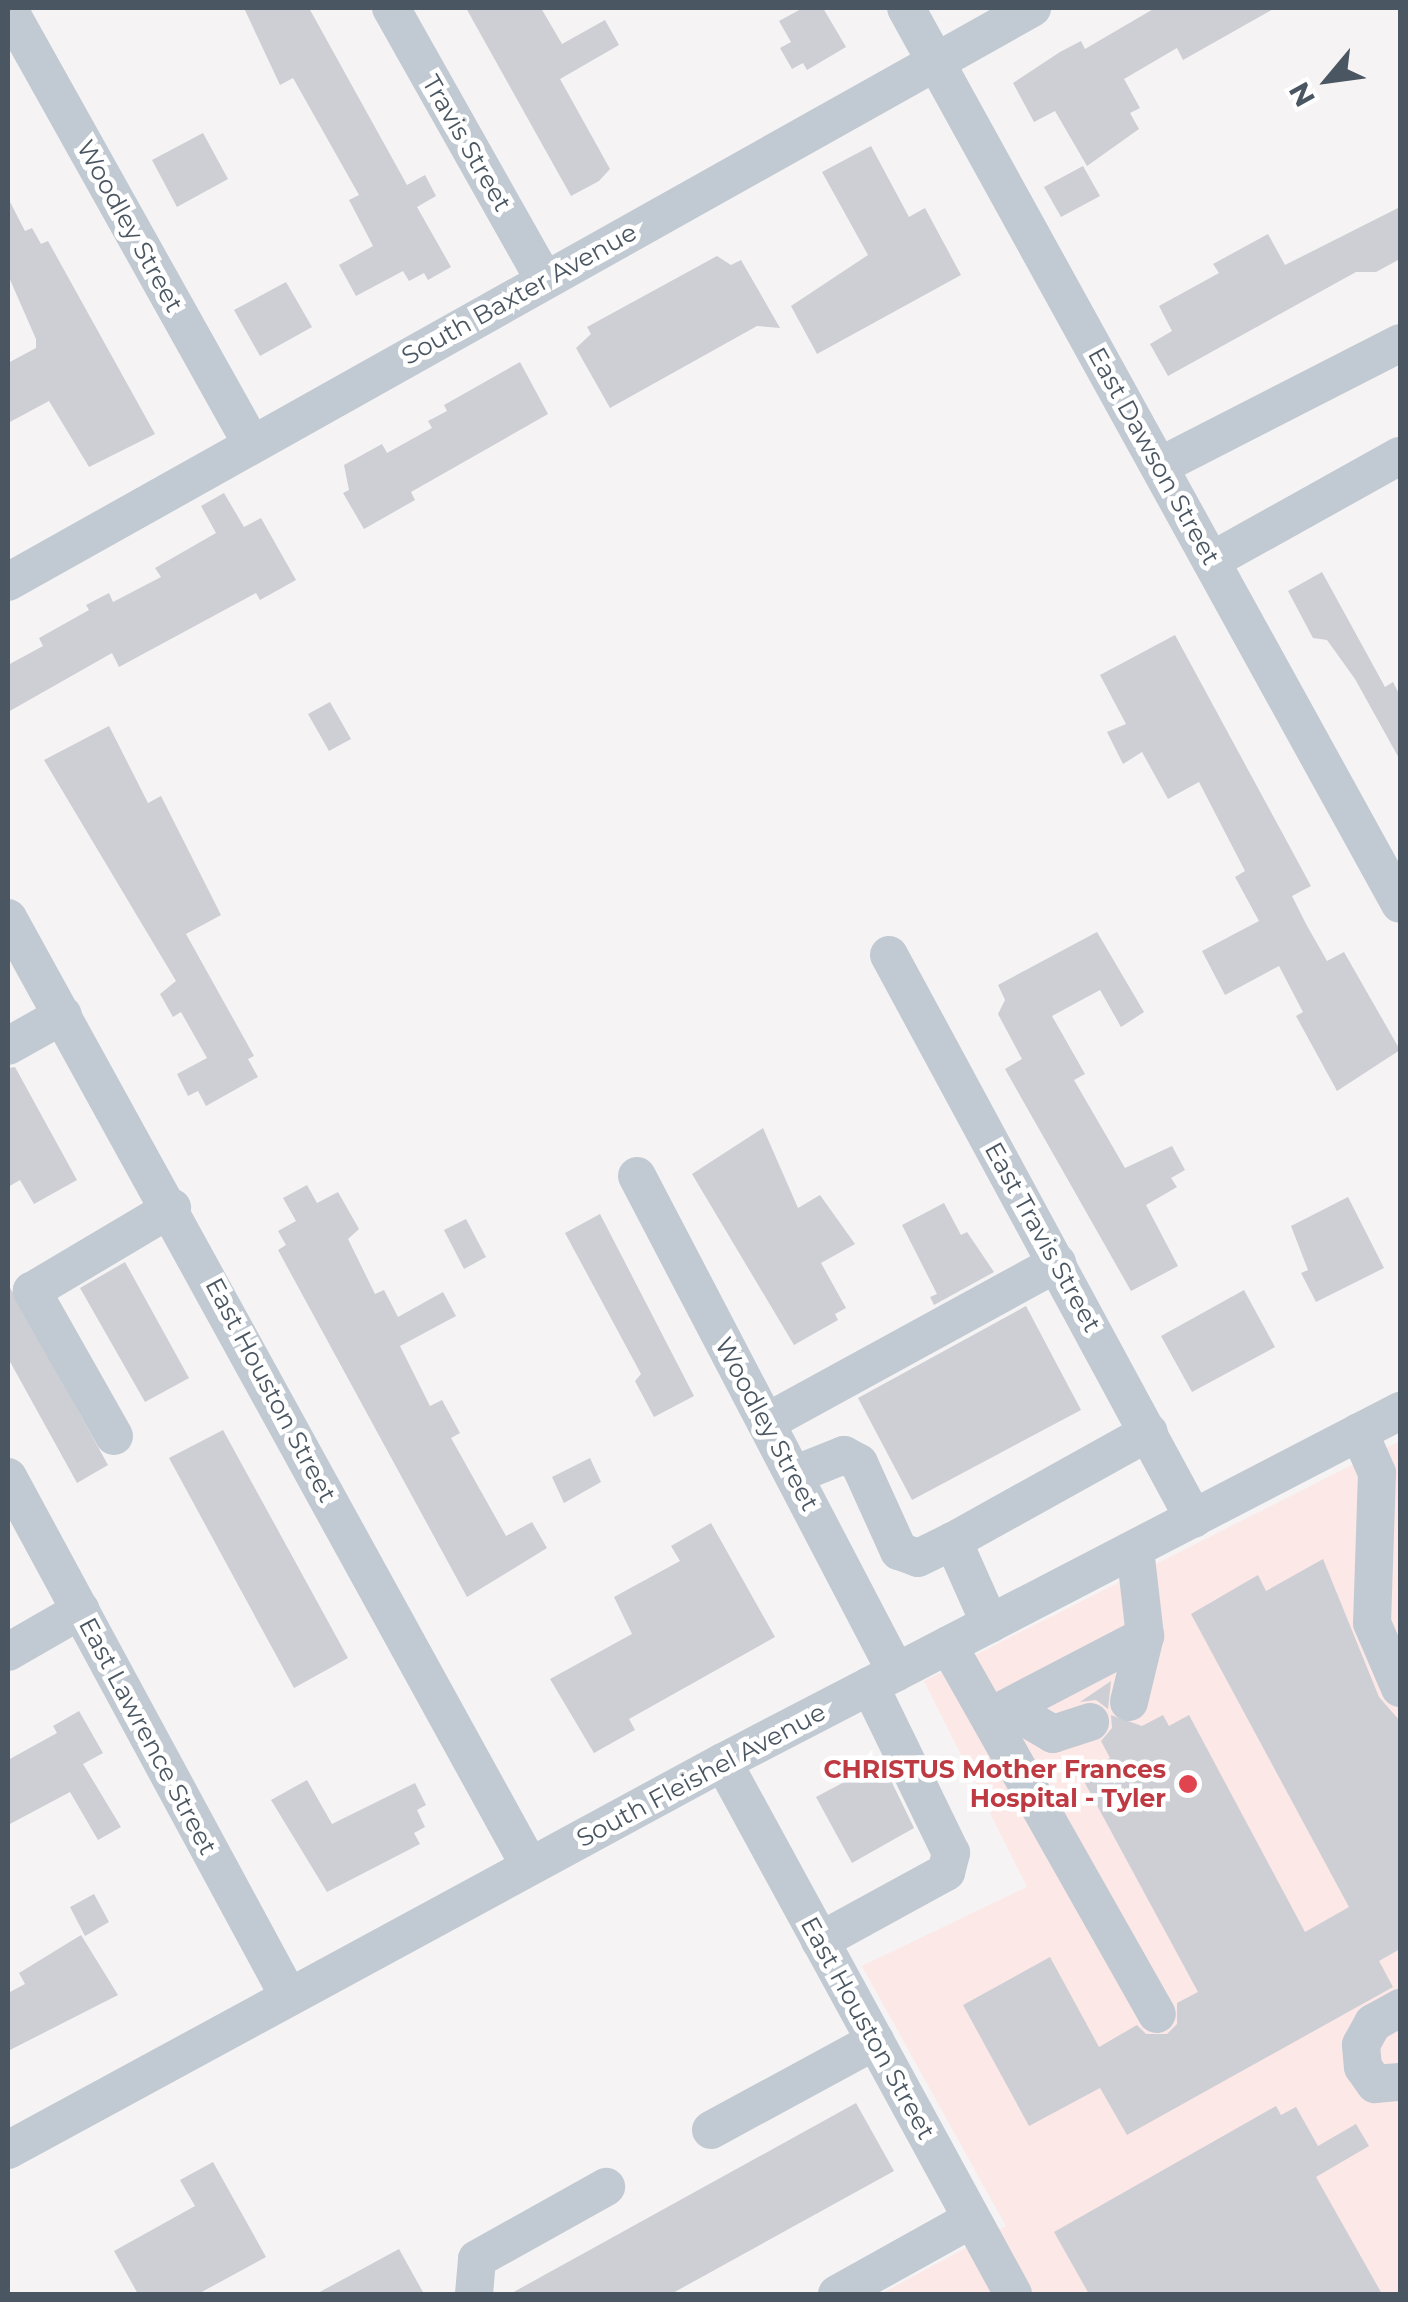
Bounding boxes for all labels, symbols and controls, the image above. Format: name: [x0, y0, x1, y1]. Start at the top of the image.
north arrow: [1278, 30, 1378, 130]
street label: Travis Street: [416, 70, 518, 216]
text: N: [1281, 76, 1322, 113]
street label: Woodley Street: [70, 135, 190, 317]
street label: South Baxter Avenue: [396, 217, 642, 371]
street label: East Dawson Street: [1082, 342, 1226, 570]
street label: East Travis Street: [978, 1137, 1108, 1337]
street label: East Houston Street: [199, 1273, 343, 1507]
street label: Woodley Street: [709, 1332, 825, 1516]
street label: East Lawrence Street: [73, 1612, 223, 1860]
street label: South Fleishel Avenue: [571, 1697, 831, 1853]
place label: CHRISTUS Mother Frances Hospital - Tyler: [823, 1755, 1166, 1814]
marker: CHRISTUS Mother Frances Hospital - Tyler: [1175, 1771, 1201, 1797]
street label: East Houston Street: [794, 1912, 942, 2144]

